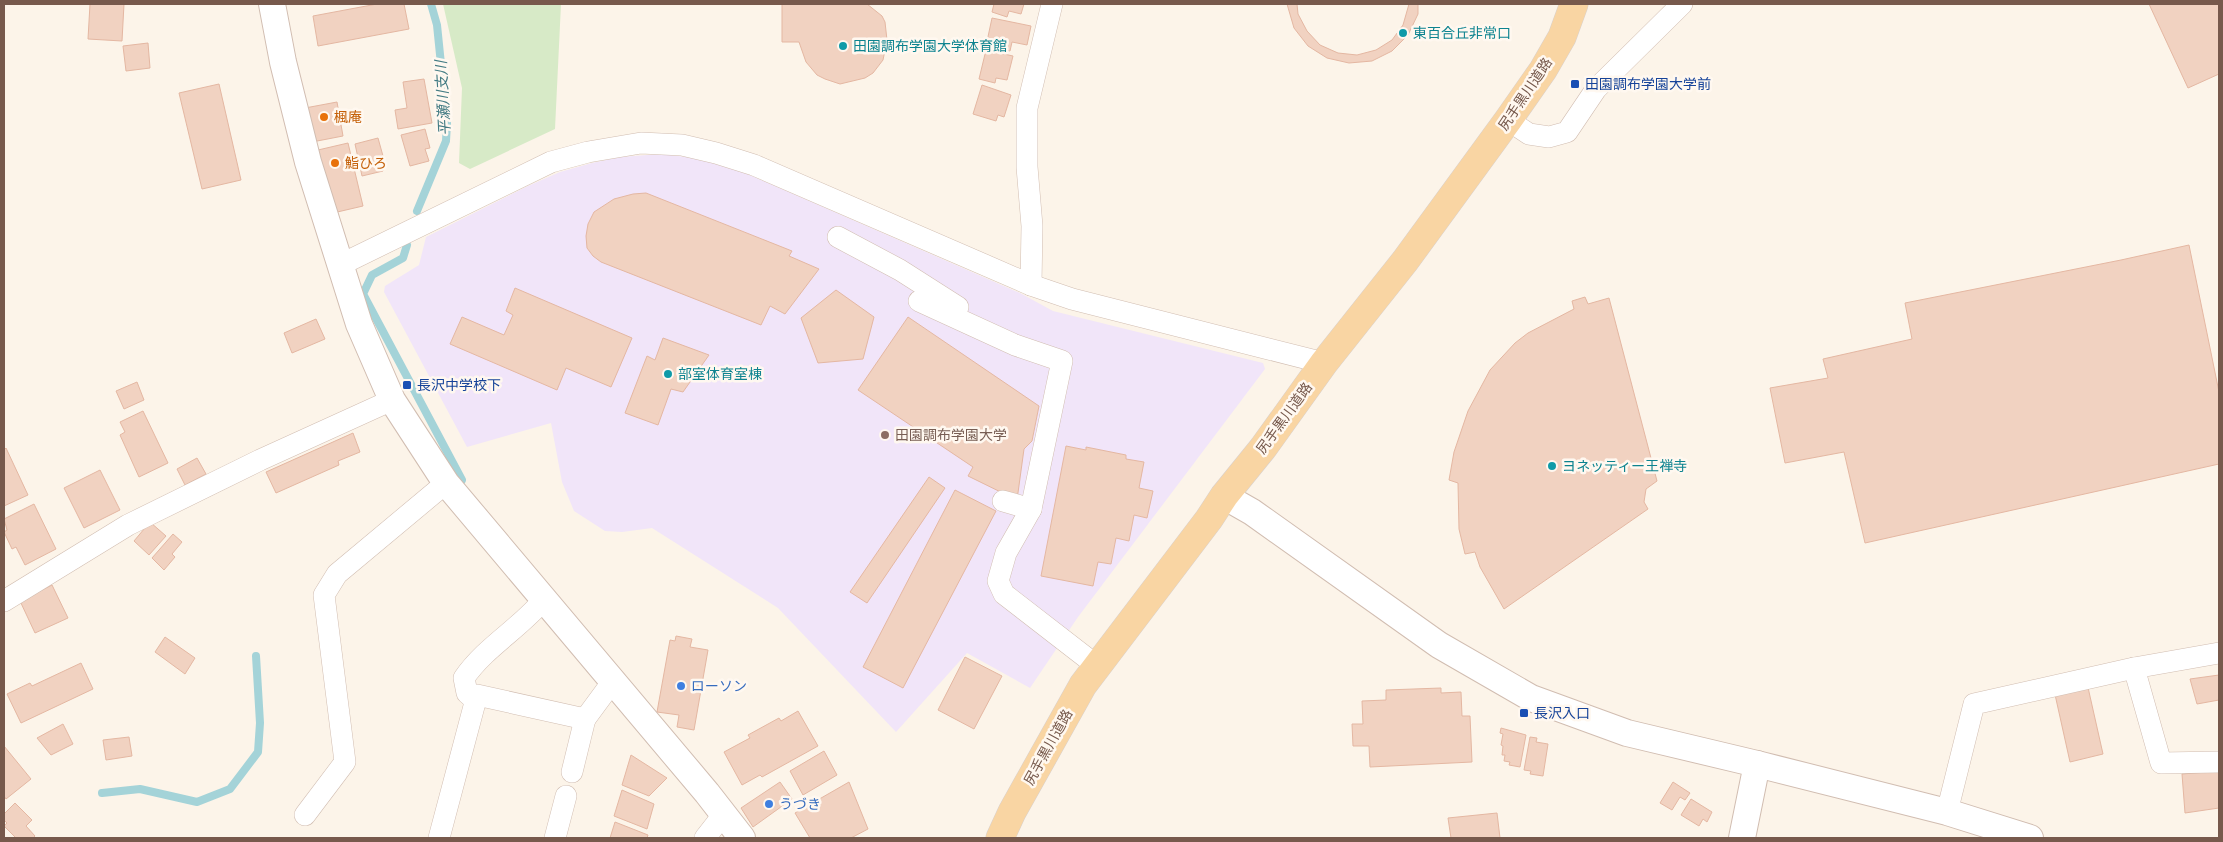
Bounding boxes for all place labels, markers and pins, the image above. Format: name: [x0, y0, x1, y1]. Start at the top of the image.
place label: 東百合丘非常口: [1413, 24, 1511, 43]
marker: 東百合丘非常口: [1397, 27, 1409, 39]
place label: 田園調布学園大学体育館: [853, 37, 1007, 56]
marker: 田園調布学園大学体育館: [837, 40, 849, 52]
place label: 田園調布学園大学前: [1585, 75, 1711, 94]
marker: 田園調布学園大学前: [1569, 78, 1581, 90]
place label: 楓庵: [334, 108, 362, 127]
marker: 楓庵: [318, 111, 330, 123]
place label: 鮨ひろ: [345, 154, 387, 173]
marker: 鮨ひろ: [329, 157, 341, 169]
place label: 部室体育室棟: [678, 365, 762, 384]
marker: 部室体育室棟: [662, 368, 674, 380]
place label: 長沢中学校下: [417, 376, 501, 395]
marker: 長沢中学校下: [401, 379, 413, 391]
place label: 田園調布学園大学: [895, 426, 1007, 445]
marker: 田園調布学園大学: [879, 429, 891, 441]
place label: ヨネッティー王禅寺: [1562, 457, 1687, 476]
marker: ヨネッティー王禅寺: [1546, 460, 1558, 472]
place label: ローソン: [691, 677, 747, 696]
marker: ローソン: [675, 680, 687, 692]
place label: 長沢入口: [1534, 704, 1590, 723]
marker: 長沢入口: [1518, 707, 1530, 719]
place label: うづき: [779, 795, 821, 814]
marker: うづき: [763, 798, 775, 810]

